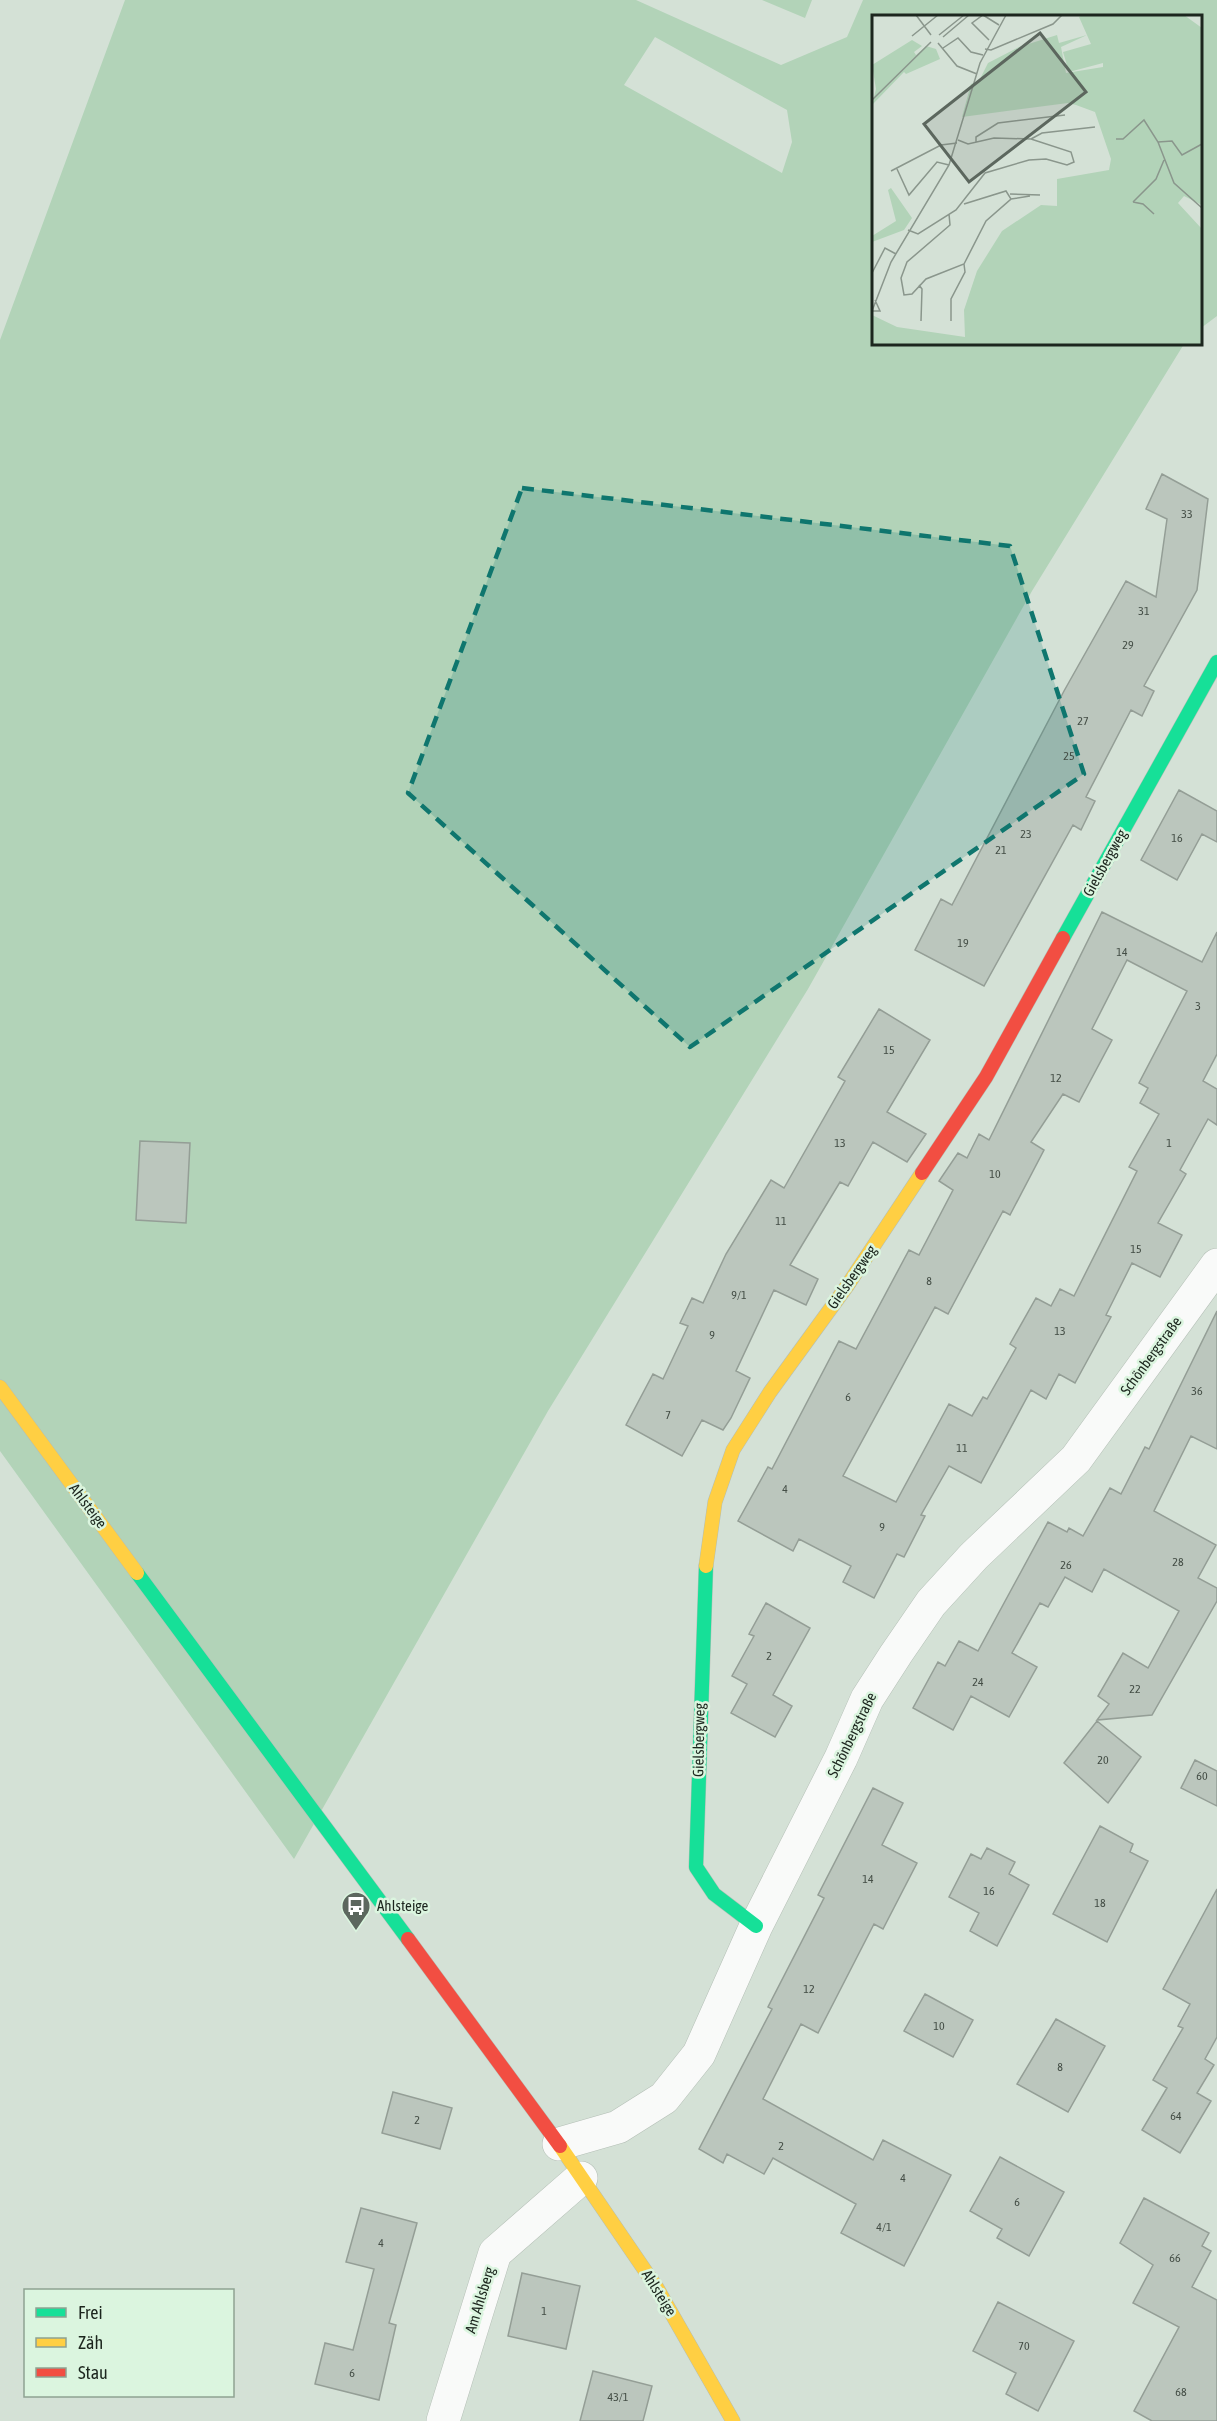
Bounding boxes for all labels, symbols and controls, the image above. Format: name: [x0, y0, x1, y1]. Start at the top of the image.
inset map: [872, 15, 1202, 345]
house number: 33: [1181, 507, 1193, 521]
house number: 31: [1138, 604, 1150, 618]
house number: 29: [1122, 638, 1134, 652]
house number: 27: [1077, 714, 1089, 728]
house number: 25: [1063, 749, 1075, 763]
street label: Gielsbergweg: [1079, 826, 1130, 899]
house number: 23: [1020, 827, 1032, 841]
house number: 16: [1171, 831, 1183, 845]
house number: 21: [995, 843, 1007, 857]
house number: 19: [957, 936, 969, 950]
house number: 14: [1116, 945, 1128, 959]
house number: 3: [1195, 999, 1201, 1013]
house number: 15: [883, 1043, 895, 1057]
house number: 12: [1050, 1071, 1062, 1085]
house number: 13: [834, 1136, 846, 1150]
house number: 1: [1166, 1136, 1172, 1150]
house number: 10: [989, 1167, 1001, 1181]
house number: 11: [775, 1214, 787, 1228]
street label: Gielsbergweg: [823, 1241, 880, 1312]
house number: 15: [1130, 1242, 1142, 1256]
house number: 8: [926, 1274, 932, 1288]
house number: 9/1: [731, 1288, 747, 1302]
street label: Schönbergstraße: [1117, 1313, 1185, 1398]
house number: 13: [1054, 1324, 1066, 1338]
house number: 9: [709, 1328, 715, 1342]
house number: 36: [1191, 1384, 1203, 1398]
house number: 6: [845, 1390, 851, 1404]
house number: 7: [665, 1408, 671, 1422]
house number: 11: [956, 1441, 968, 1455]
street label: Ahlsteige: [66, 1480, 111, 1531]
house number: 4: [782, 1482, 788, 1496]
house number: 9: [879, 1520, 885, 1534]
house number: 28: [1172, 1555, 1184, 1569]
house number: 26: [1060, 1558, 1072, 1572]
house number: 2: [766, 1649, 772, 1663]
house number: 24: [972, 1675, 984, 1689]
house number: 22: [1129, 1682, 1141, 1696]
street label: Schönbergstraße: [824, 1689, 880, 1780]
street label: Gielsbergweg: [689, 1702, 708, 1777]
house number: 20: [1097, 1753, 1109, 1767]
house number: 60: [1196, 1769, 1208, 1783]
house number: 14: [862, 1872, 874, 1886]
house number: 16: [983, 1884, 995, 1898]
bus stop icon: Ahlsteige: [340, 1890, 372, 1932]
house number: 18: [1094, 1896, 1106, 1910]
place label: Ahlsteige: [377, 1897, 428, 1914]
house number: 12: [803, 1982, 815, 1996]
house number: 10: [933, 2019, 945, 2033]
house number: 8: [1057, 2060, 1063, 2074]
house number: 64: [1170, 2109, 1182, 2123]
house number: 2: [414, 2113, 420, 2127]
house number: 2: [778, 2139, 784, 2153]
house number: 4: [900, 2171, 906, 2185]
house number: 6: [1014, 2195, 1020, 2209]
house number: 4/1: [876, 2220, 892, 2234]
house number: 4: [378, 2236, 384, 2250]
house number: 66: [1169, 2251, 1181, 2265]
street label: Am Ahlsberg: [461, 2264, 498, 2335]
street label: Ahlsteige: [639, 2266, 680, 2319]
legend: [24, 2289, 234, 2397]
text: Frei: [78, 2302, 103, 2323]
house number: 1: [541, 2304, 547, 2318]
text: Zäh: [78, 2332, 103, 2353]
house number: 70: [1018, 2339, 1030, 2353]
text: Stau: [78, 2362, 108, 2383]
house number: 6: [349, 2366, 355, 2380]
house number: 68: [1175, 2385, 1187, 2399]
house number: 43/1: [608, 2390, 629, 2404]

